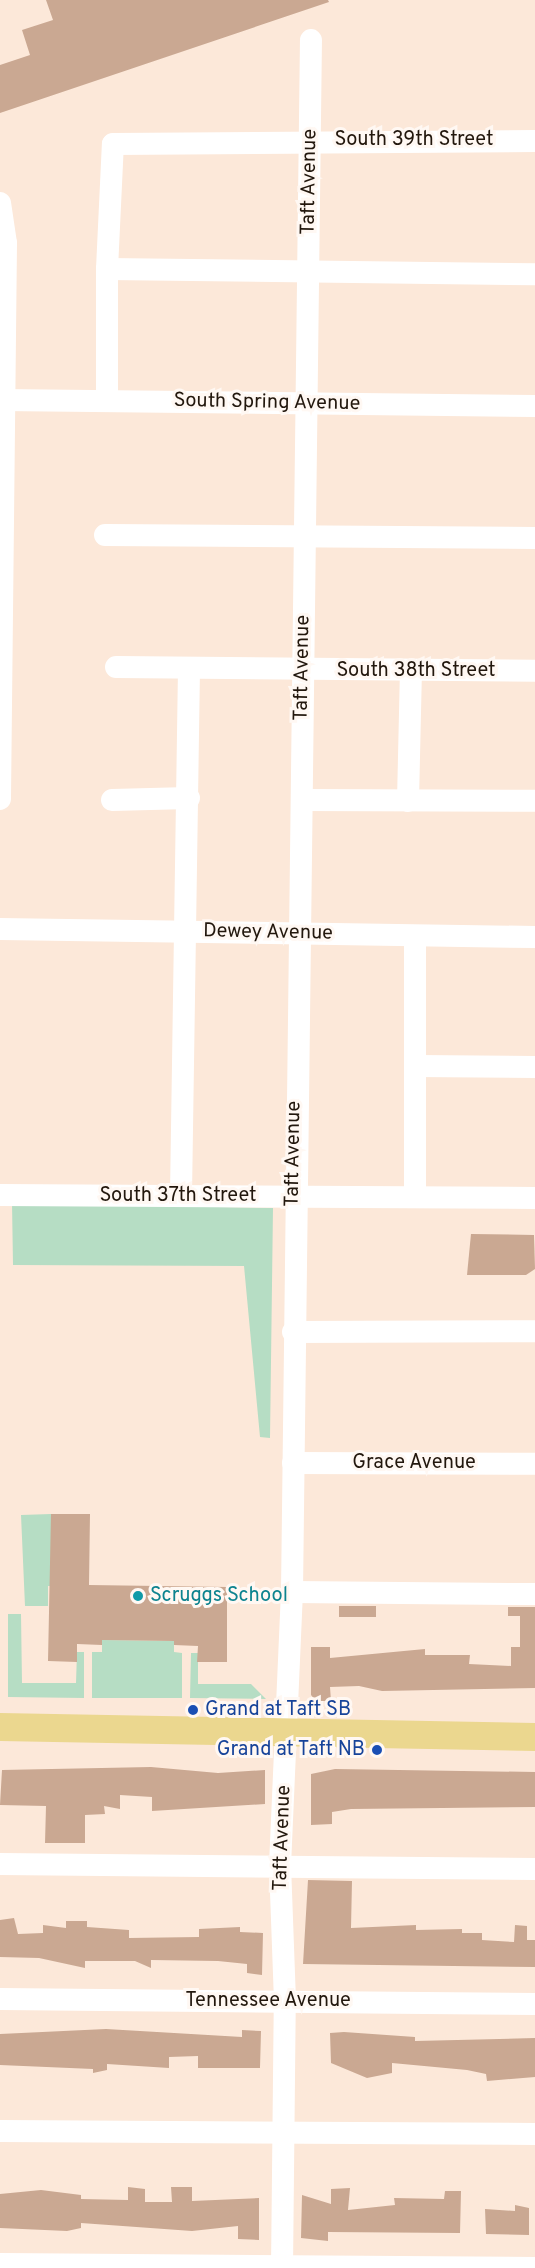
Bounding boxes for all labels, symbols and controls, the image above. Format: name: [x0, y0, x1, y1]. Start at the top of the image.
street label: Taft Avenue: [297, 128, 323, 236]
street label: South 39th Street: [335, 128, 493, 152]
street label: South Spring Avenue: [173, 389, 361, 417]
street label: Taft Avenue: [290, 614, 316, 722]
street label: South 38th Street: [336, 659, 496, 683]
street label: Dewey Avenue: [203, 920, 333, 946]
street label: Taft Avenue: [281, 1100, 307, 1208]
street label: South 37th Street: [99, 1184, 257, 1208]
street label: Grace Avenue: [352, 1451, 476, 1475]
place label: Scruggs School: [150, 1584, 288, 1608]
marker: Scruggs School: [131, 1589, 145, 1603]
place label: Grand at Taft SB: [205, 1698, 352, 1722]
marker: Grand at Taft SB: [186, 1703, 200, 1717]
place label: Grand at Taft NB: [216, 1738, 365, 1762]
marker: Grand at Taft NB: [370, 1743, 384, 1757]
street label: Taft Avenue: [269, 1784, 297, 1892]
street label: Tennessee Avenue: [185, 1989, 351, 2013]

